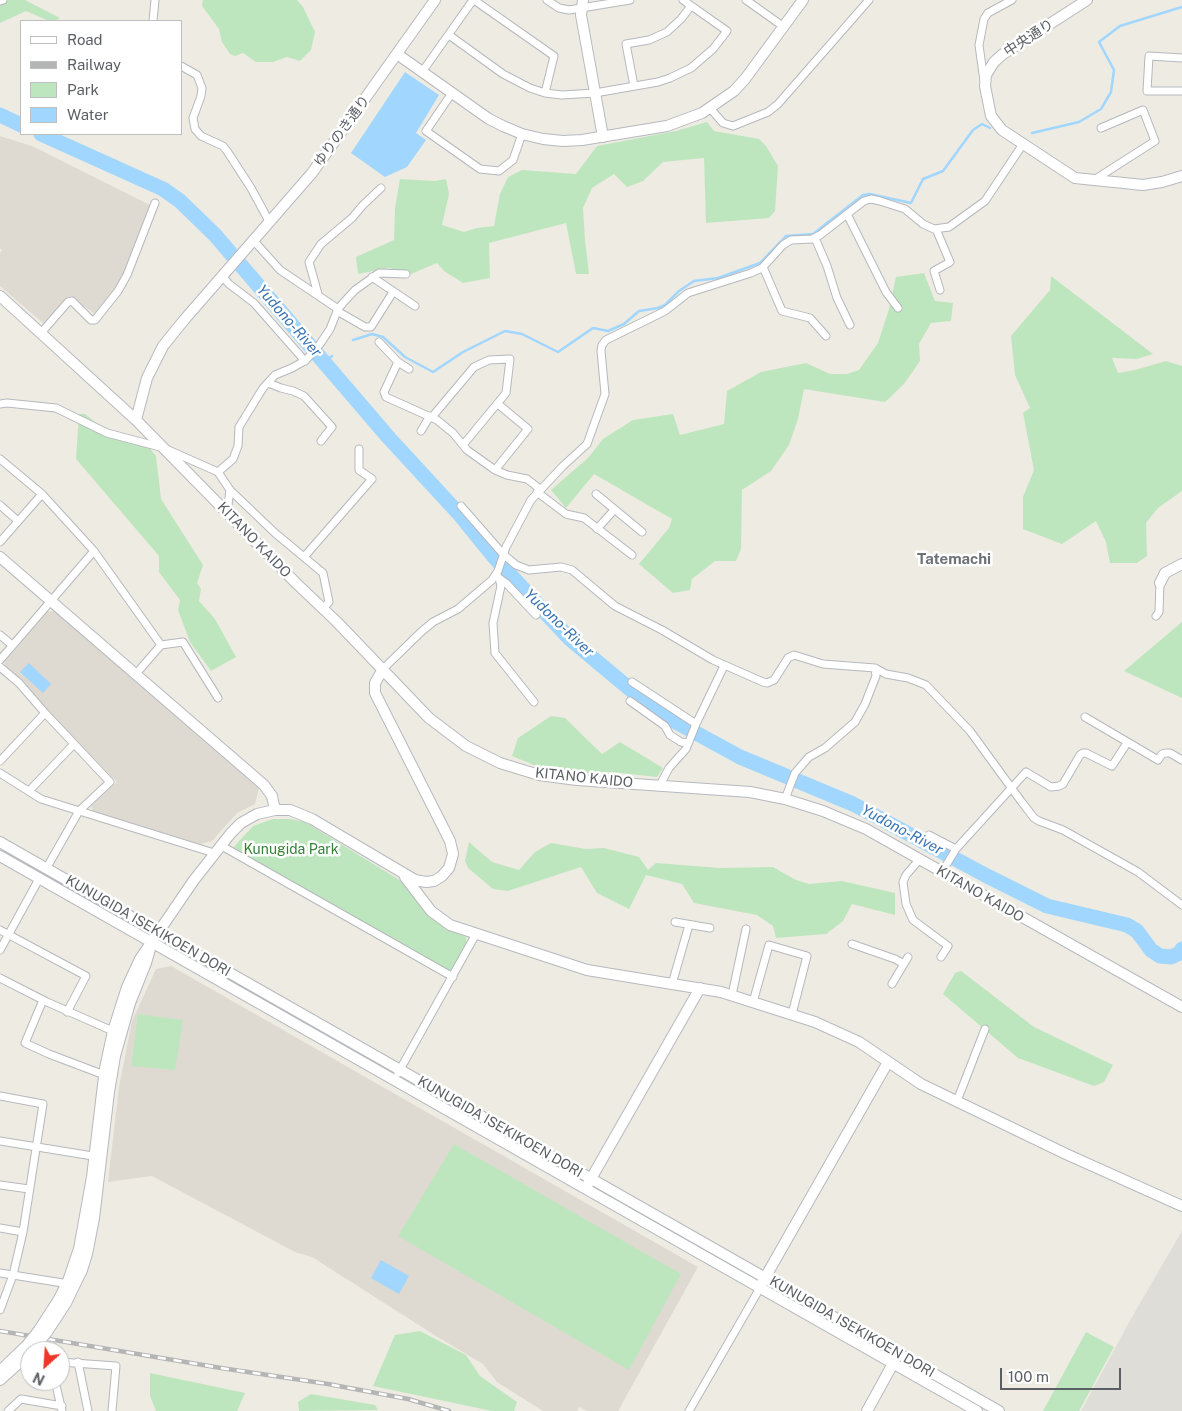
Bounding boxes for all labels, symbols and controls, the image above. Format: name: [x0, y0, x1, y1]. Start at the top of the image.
street label: 中央通り: [1001, 16, 1057, 60]
legend: [20, 20, 182, 135]
text: Road: [67, 31, 103, 48]
text: Railway: [67, 56, 121, 73]
text: Park: [67, 81, 99, 98]
street label: ゆりのき通り: [311, 92, 373, 170]
text: Water: [67, 106, 109, 123]
water label: Yudono-River: [253, 281, 325, 361]
street label: KITANO KAIDO: [214, 499, 294, 581]
district label: Tatemachi: [917, 550, 991, 568]
water label: Yudono-River: [521, 585, 597, 661]
street label: KITANO KAIDO: [534, 765, 634, 791]
water label: Yudono-River: [858, 801, 946, 859]
park label: Kunugida Park: [243, 842, 339, 858]
street label: KITANO KAIDO: [933, 862, 1027, 926]
street label: KUNUGIDA ISEKIKOEN DORI: [62, 872, 234, 980]
street label: KUNUGIDA ISEKIKOEN DORI: [414, 1073, 586, 1181]
street label: KUNUGIDA ISEKIKOEN DORI: [766, 1273, 938, 1381]
north arrow: [20, 1341, 70, 1391]
scale bar: [1002, 1358, 1123, 1390]
text: 100 m: [1008, 1368, 1049, 1385]
text: N: [30, 1369, 47, 1388]

